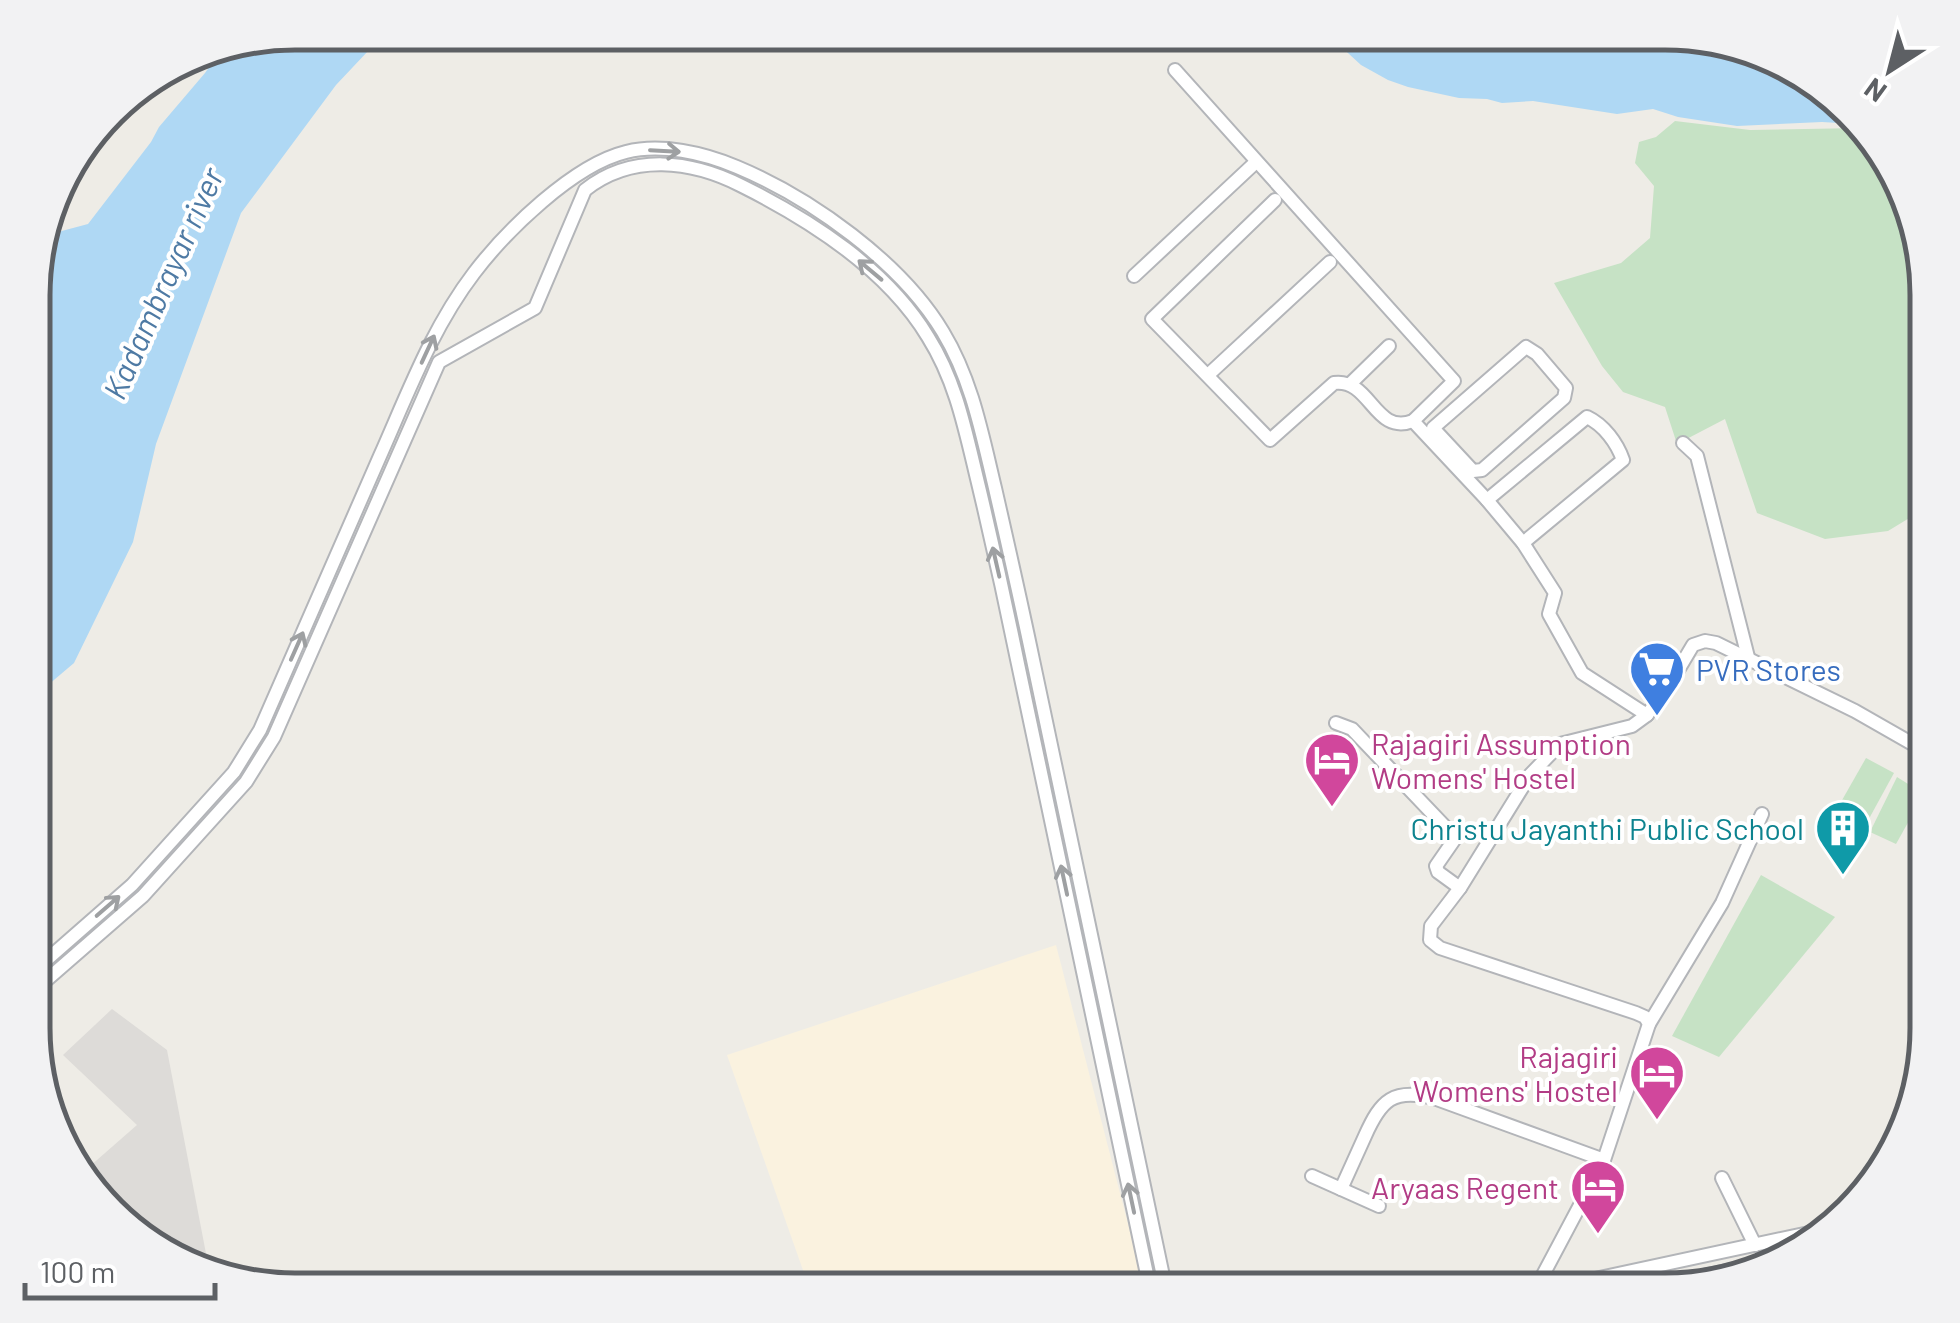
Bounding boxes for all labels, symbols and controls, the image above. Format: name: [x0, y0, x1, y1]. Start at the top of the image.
north arrow: [1840, 20, 1940, 120]
text: N: [1857, 72, 1892, 110]
one-way arrow: [648, 142, 680, 161]
water label: Kadambrayar river: [94, 160, 231, 404]
one-way arrow: [858, 260, 884, 282]
one-way arrow: [420, 335, 439, 365]
one-way arrow: [986, 547, 1004, 579]
one-way arrow: [289, 631, 307, 662]
supermarket icon: PVR Stores: [1627, 639, 1687, 718]
place label: PVR Stores: [1696, 651, 1841, 687]
place label: Rajagiri Assumption Womens' Hostel: [1371, 725, 1631, 795]
hotel icon: Rajagiri Assumption Womens' Hostel: [1302, 730, 1362, 809]
building icon: Christu Jayanthi Public School: [1813, 798, 1873, 877]
place label: Christu Jayanthi Public School: [1410, 810, 1804, 846]
one-way arrow: [1053, 865, 1072, 897]
one-way arrow: [95, 894, 120, 917]
place label: Rajagiri Womens' Hostel: [1413, 1038, 1618, 1108]
hotel icon: Rajagiri Womens' Hostel: [1627, 1043, 1687, 1122]
hotel icon: Aryaas Regent: [1568, 1157, 1628, 1236]
place label: Aryaas Regent: [1371, 1169, 1559, 1205]
one-way arrow: [1121, 1183, 1139, 1215]
scale bar: [25, 1238, 215, 1300]
text: 100 m: [40, 1253, 115, 1289]

